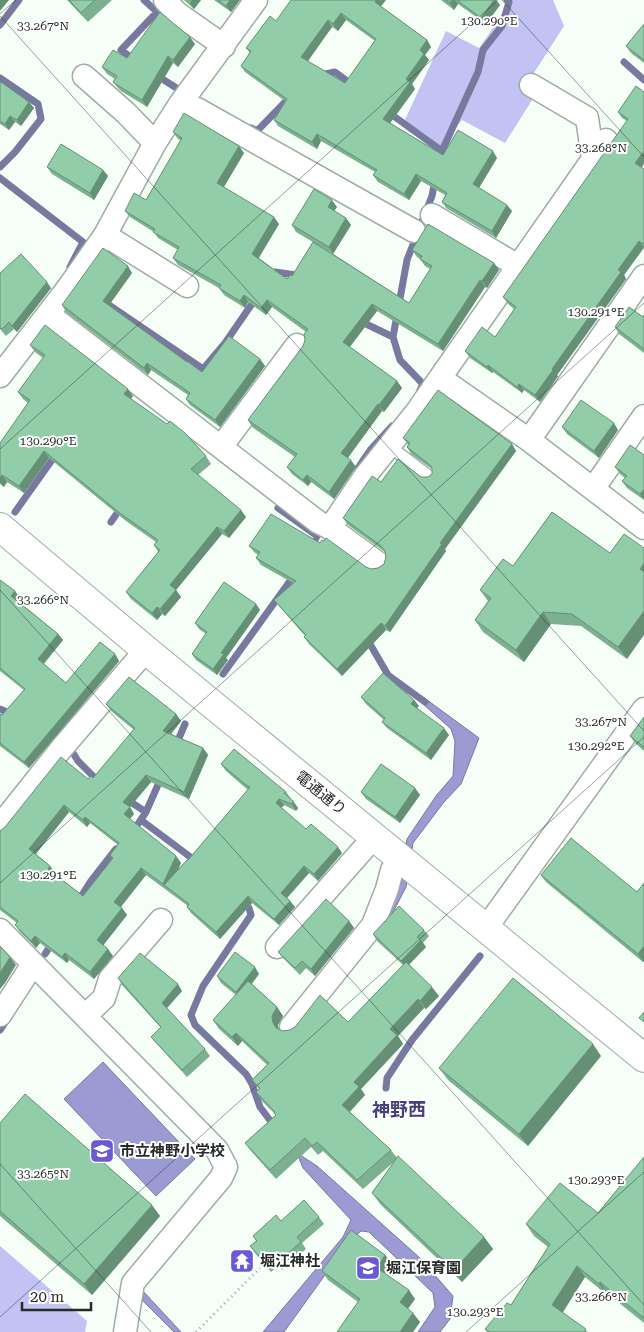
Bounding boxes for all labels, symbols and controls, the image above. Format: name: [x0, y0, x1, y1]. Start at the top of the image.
text: 130.290°E: [461, 14, 517, 28]
text: 33.267°N: [17, 19, 69, 33]
text: 33.268°N: [575, 141, 627, 155]
text: 130.291°E: [568, 305, 624, 319]
text: 130.290°E: [20, 434, 76, 448]
text: 33.266°N: [17, 593, 69, 607]
text: 33.267°N: [575, 715, 627, 729]
text: 130.292°E: [568, 739, 624, 753]
street label: 電通通り: [292, 767, 350, 819]
text: 130.291°E: [20, 868, 76, 882]
district label: 神野西: [372, 1099, 426, 1120]
school or university icon: 市立神野小学校: [89, 1138, 115, 1164]
place label: 市立神野小学校: [120, 1142, 225, 1160]
text: 33.265°N: [17, 1167, 69, 1181]
text: 130.293°E: [568, 1173, 624, 1187]
temple icon: 堀江神社: [229, 1248, 255, 1274]
place label: 堀江神社: [260, 1252, 320, 1270]
school or university icon: 堀江保育園: [355, 1255, 381, 1281]
place label: 堀江保育園: [386, 1259, 461, 1277]
scale bar: [22, 1280, 91, 1312]
text: 20 m: [30, 1288, 65, 1306]
text: 33.266°N: [575, 1290, 627, 1304]
text: 130.293°E: [447, 1305, 503, 1319]

